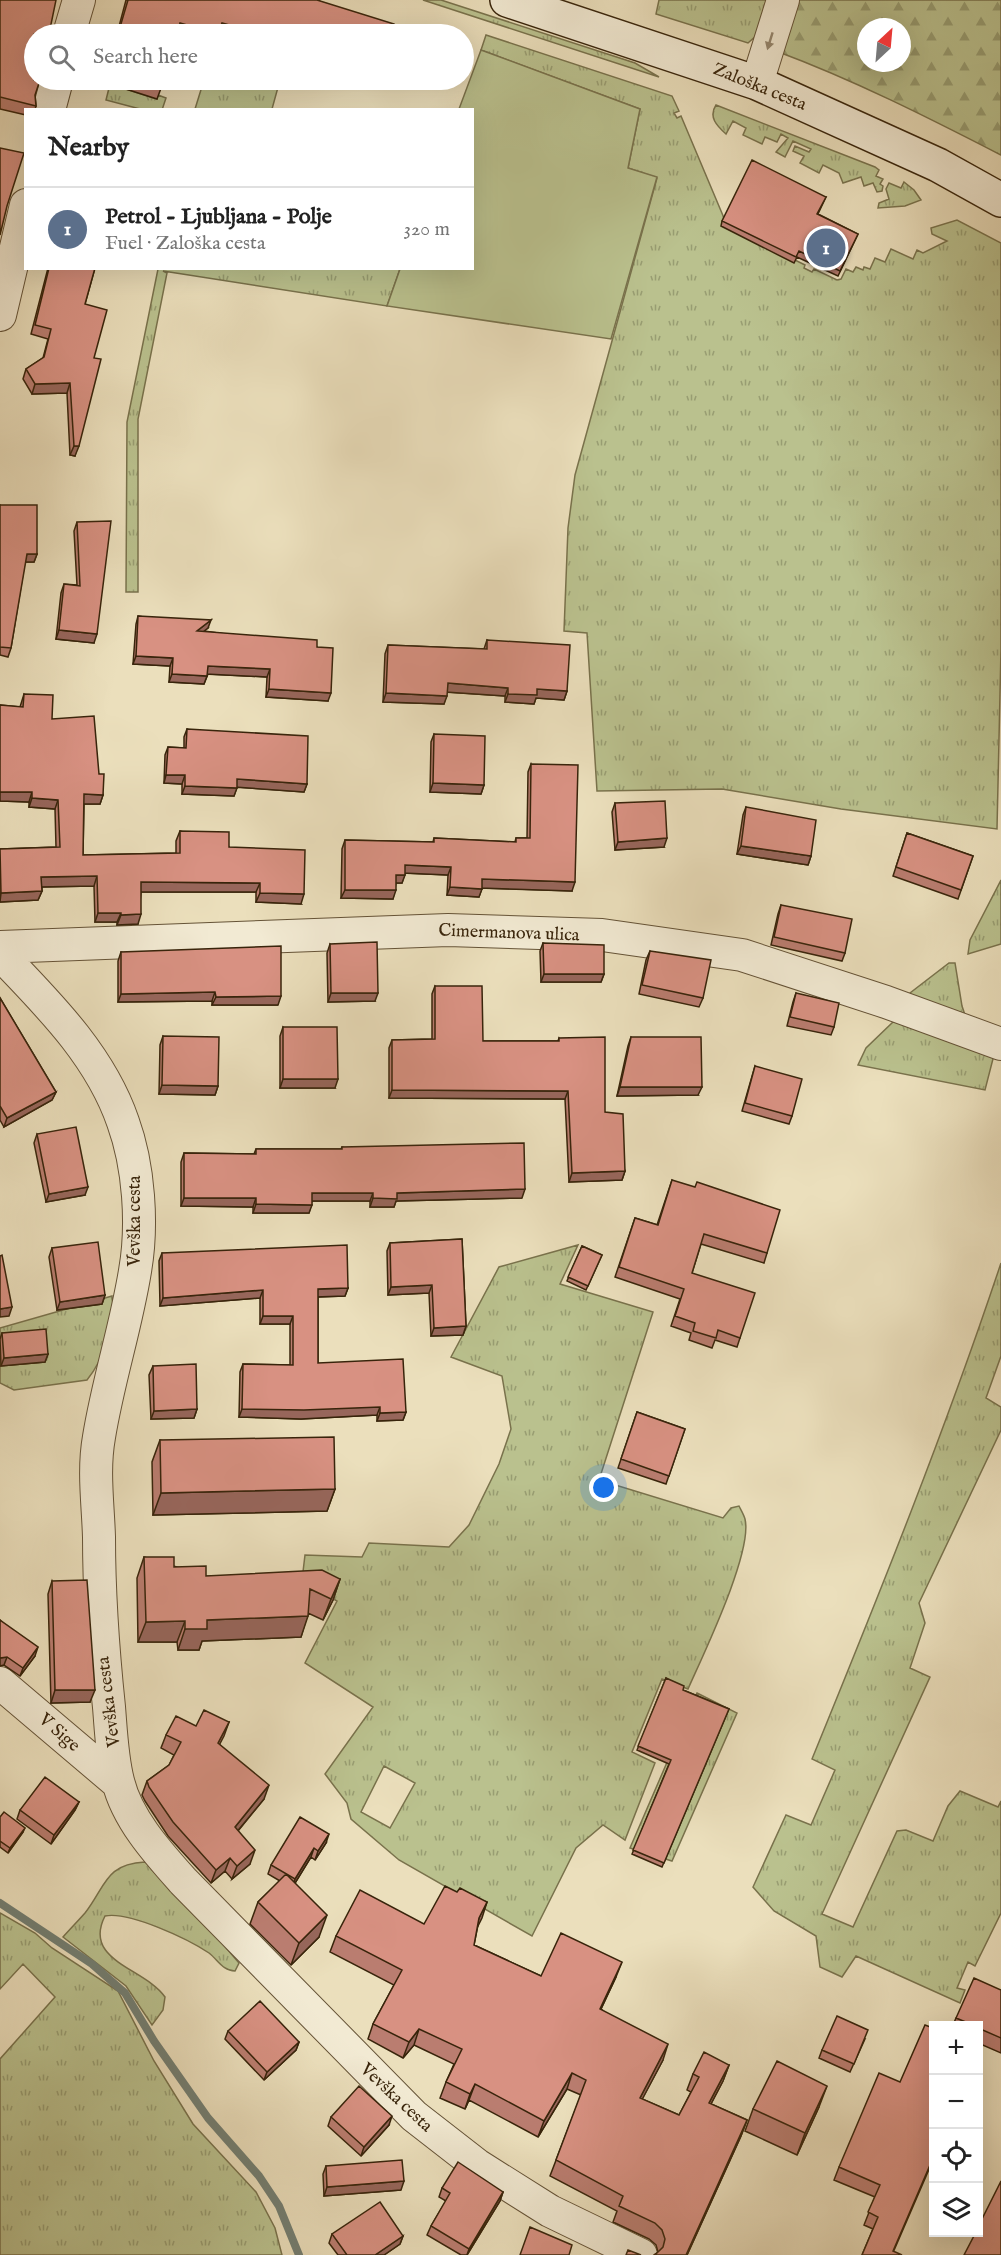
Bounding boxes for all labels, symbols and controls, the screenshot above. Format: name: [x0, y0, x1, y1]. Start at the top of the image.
north arrow: [857, 18, 911, 72]
search box: [24, 24, 474, 90]
one-way arrow: [765, 32, 774, 50]
icon: search: [45, 41, 78, 74]
text: Search here: [93, 43, 198, 71]
street label: Zaloška cesta: [709, 58, 810, 117]
text: Nearby: [48, 131, 129, 164]
text: Petrol - Ljubljana - Polje: [105, 203, 332, 231]
text: 1: [64, 217, 71, 242]
text: 320 m: [404, 217, 450, 242]
pin: 1: [806, 226, 846, 270]
text: Fuel · Zaloška cesta: [105, 231, 266, 256]
street label: Cimermanova ulica: [438, 920, 580, 947]
street label: Vevška cesta: [124, 1175, 147, 1268]
your location: [589, 1473, 618, 1502]
street label: Vevška cesta: [92, 1655, 127, 1749]
street label: V Sige: [33, 1708, 85, 1757]
map controls: [929, 2021, 983, 2237]
button: +: [929, 2021, 983, 2075]
street label: Vevška cesta: [354, 2058, 437, 2138]
button: −: [929, 2075, 983, 2129]
button: locate: [929, 2129, 983, 2183]
button: layers: [929, 2183, 983, 2237]

